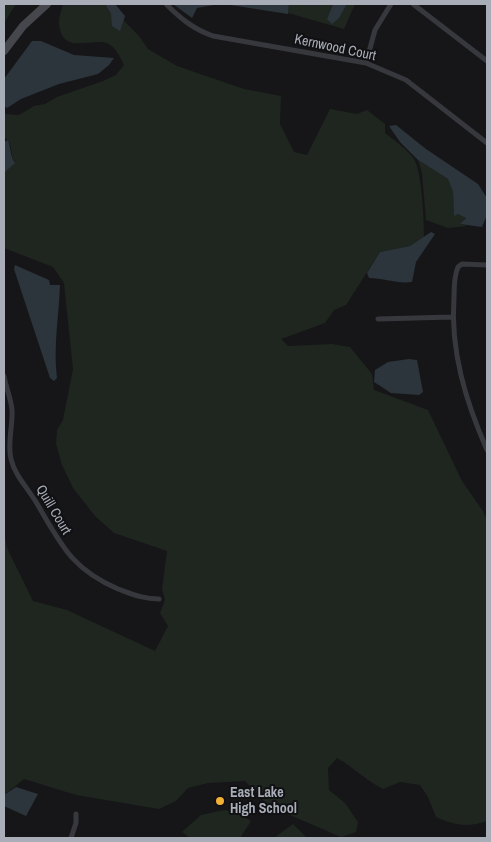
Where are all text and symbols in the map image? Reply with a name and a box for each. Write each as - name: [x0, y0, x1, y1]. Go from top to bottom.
- street label: Kernwood Court: [293, 31, 377, 65]
- street label: Quill Court: [32, 482, 74, 538]
- place label: East Lake High School: [230, 785, 297, 818]
- marker: East Lake High School: [214, 795, 226, 807]

